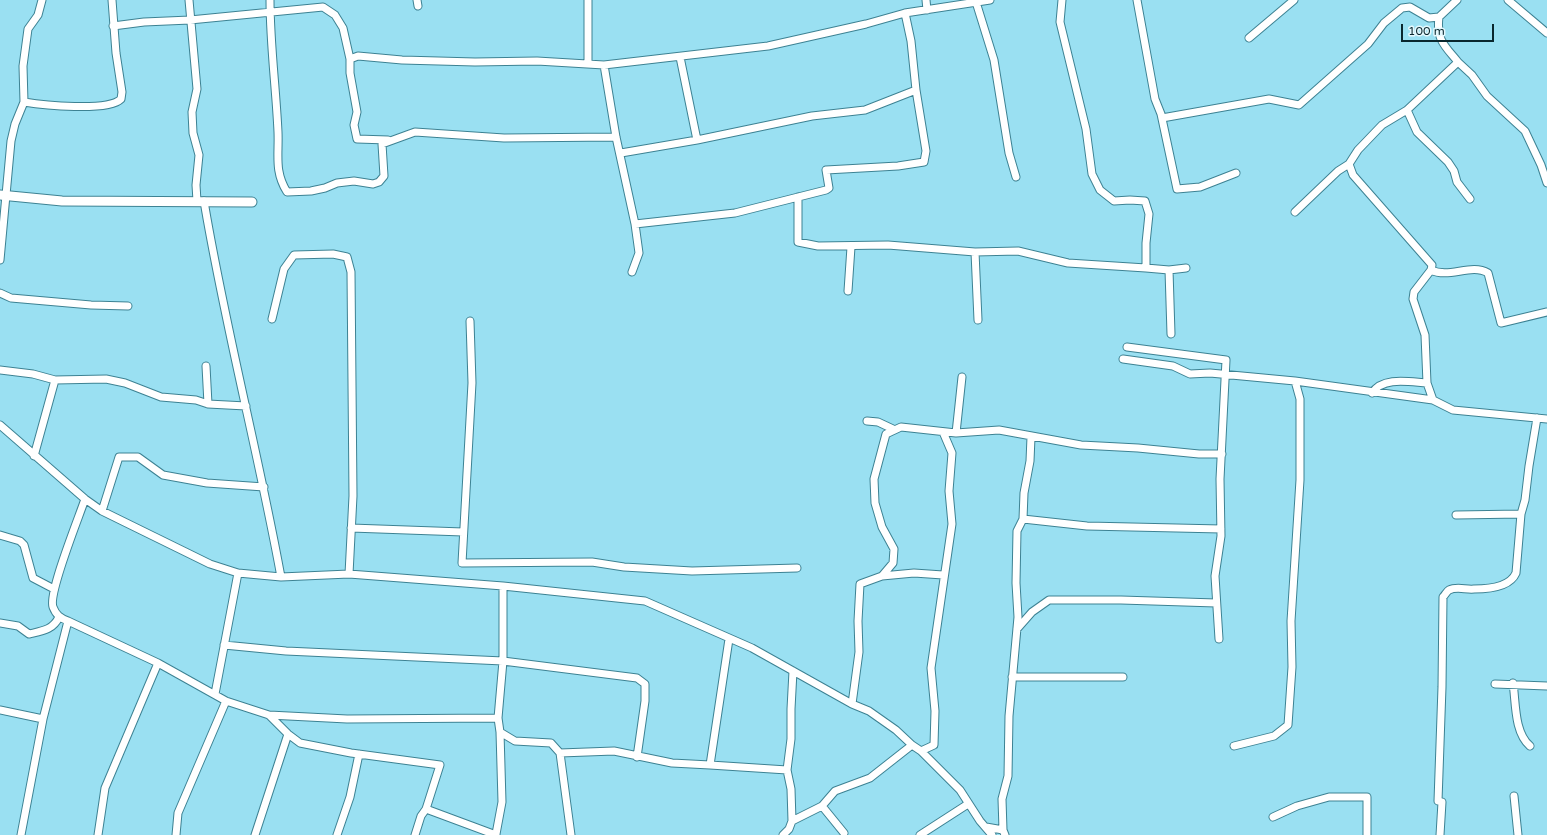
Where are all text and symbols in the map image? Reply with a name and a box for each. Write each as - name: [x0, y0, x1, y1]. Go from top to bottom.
- scale bar: [1403, 16, 1496, 42]
- text: 100 m: [1408, 24, 1445, 38]

